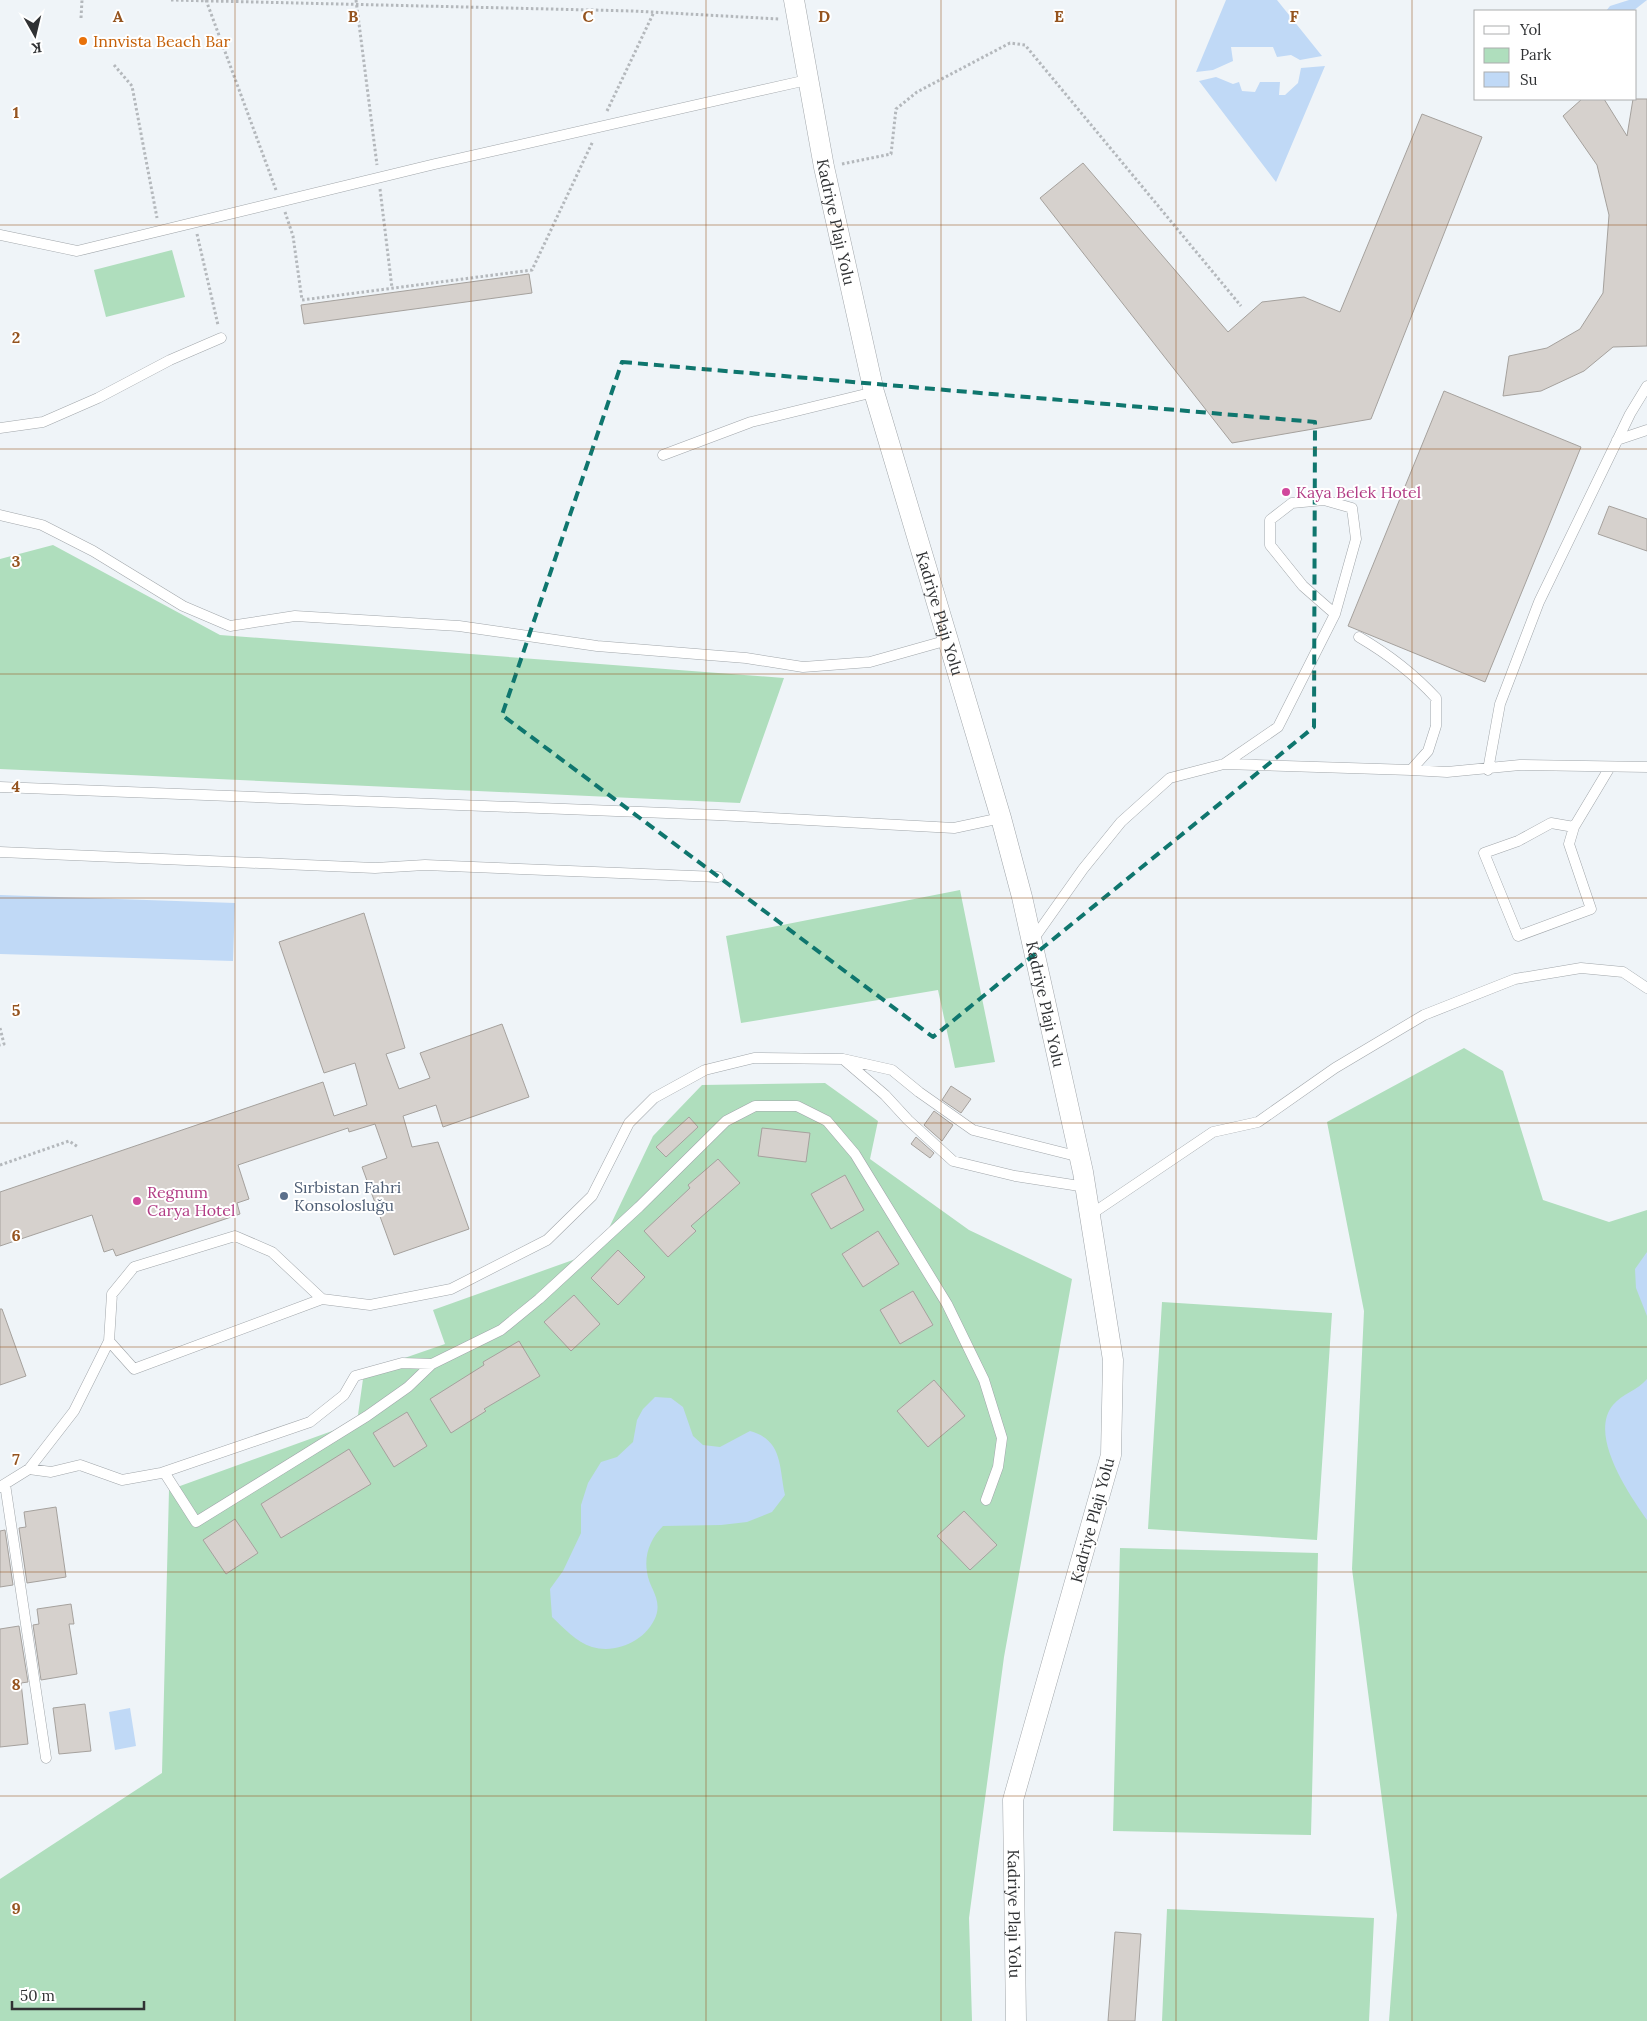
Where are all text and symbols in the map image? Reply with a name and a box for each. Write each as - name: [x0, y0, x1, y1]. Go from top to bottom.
- text: A: [113, 6, 124, 26]
- text: B: [348, 6, 359, 26]
- text: C: [582, 6, 594, 26]
- text: D: [818, 6, 830, 26]
- text: E: [1054, 6, 1064, 26]
- text: F: [1289, 6, 1299, 26]
- north arrow: [10, 10, 60, 60]
- legend: [1474, 10, 1637, 100]
- text: Yol: [1519, 20, 1541, 39]
- place label: Innvista Beach Bar: [93, 31, 230, 51]
- marker: Innvista Beach Bar: [77, 35, 89, 47]
- text: K: [31, 38, 43, 57]
- text: Park: [1520, 45, 1551, 64]
- text: Su: [1520, 70, 1537, 89]
- text: 1: [13, 102, 19, 122]
- street label: Kadriye Plajı Yolu: [813, 157, 860, 287]
- text: 2: [12, 327, 20, 347]
- place label: Kaya Belek Hotel: [1296, 482, 1421, 502]
- marker: Kaya Belek Hotel: [1280, 486, 1292, 498]
- street label: Kadriye Plajı Yolu: [912, 549, 968, 678]
- text: 3: [12, 551, 21, 571]
- text: 4: [12, 776, 21, 796]
- street label: Kadriye Plajı Yolu: [1022, 939, 1070, 1069]
- text: 5: [12, 1000, 21, 1020]
- place label: Sırbistan Fahri Konsolosluğu: [294, 1177, 401, 1215]
- place label: Regnum Carya Hotel: [147, 1182, 235, 1220]
- marker: Sırbistan Fahri Konsolosluğu: [278, 1190, 290, 1202]
- marker: Regnum Carya Hotel: [131, 1195, 143, 1207]
- text: 6: [11, 1225, 21, 1245]
- text: 7: [12, 1449, 20, 1469]
- street label: Kadriye Plajı Yolu: [1066, 1455, 1118, 1585]
- text: 8: [11, 1674, 21, 1694]
- street label: Kadriye Plajı Yolu: [1004, 1849, 1025, 1979]
- text: 9: [11, 1898, 21, 1918]
- scale bar: [12, 1978, 145, 2010]
- text: 50 m: [20, 1986, 55, 2005]

